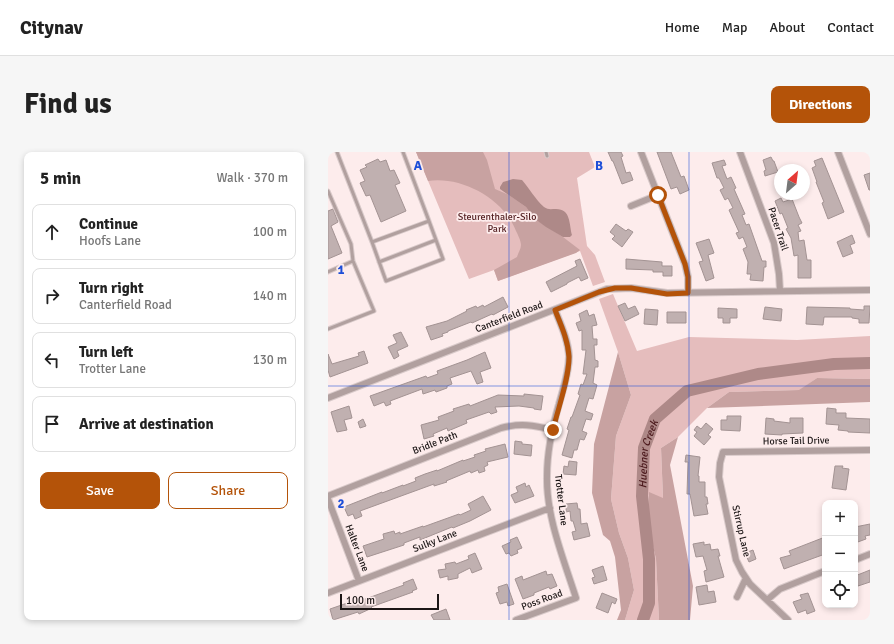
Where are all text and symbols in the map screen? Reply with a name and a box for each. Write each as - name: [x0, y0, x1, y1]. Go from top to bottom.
- text: Citynav: [20, 16, 83, 40]
- text: Home: [665, 19, 700, 36]
- text: Map: [722, 19, 747, 36]
- text: About: [769, 19, 805, 36]
- text: Contact: [827, 19, 874, 36]
- button: Directions: [771, 86, 870, 123]
- text: Find us: [24, 87, 112, 121]
- text: A: [414, 158, 423, 174]
- text: B: [595, 158, 603, 174]
- north arrow: [774, 164, 810, 200]
- text: 5 min: [40, 168, 81, 189]
- text: Walk · 370 m: [217, 170, 288, 186]
- route start: [649, 186, 667, 204]
- street label: Pacer Trail: [765, 206, 791, 252]
- park label: Steurenthaler-Silo Park: [458, 211, 536, 235]
- text: Continue: [79, 215, 138, 233]
- icon: ahead: [41, 221, 63, 243]
- text: 100 m: [253, 224, 287, 240]
- text: Hoofs Lane: [79, 233, 141, 249]
- text: 1: [337, 262, 345, 278]
- text: Turn right: [79, 279, 144, 297]
- icon: right: [41, 285, 63, 307]
- text: 140 m: [253, 288, 287, 304]
- text: Canterfield Road: [79, 297, 172, 313]
- street label: Canterfield Road: [473, 299, 545, 335]
- text: Turn left: [79, 343, 133, 361]
- icon: left: [41, 349, 63, 371]
- text: 130 m: [253, 352, 287, 368]
- text: Trotter Lane: [79, 361, 146, 377]
- icon: arrive: [41, 413, 63, 435]
- text: Arrive at destination: [79, 415, 214, 433]
- water label: Huebner Creek: [636, 417, 661, 489]
- route end: [544, 421, 562, 439]
- street label: Bridle Path: [411, 429, 459, 457]
- street label: Horse Tail Drive: [763, 434, 829, 448]
- button: Save: [40, 472, 160, 509]
- button: Share: [168, 472, 288, 509]
- street label: Trotter Lane: [552, 474, 570, 526]
- text: 2: [337, 496, 345, 512]
- map controls: [822, 500, 858, 608]
- button: +: [822, 500, 858, 536]
- street label: Stirrup Lane: [729, 504, 753, 558]
- street label: Halter Lane: [343, 523, 371, 573]
- street label: Sulky Lane: [411, 527, 459, 555]
- button: −: [822, 536, 858, 572]
- button: locate: [822, 572, 858, 608]
- street label: Poss Road: [520, 587, 564, 613]
- scale bar: [340, 592, 439, 611]
- text: 100 m: [346, 594, 375, 607]

